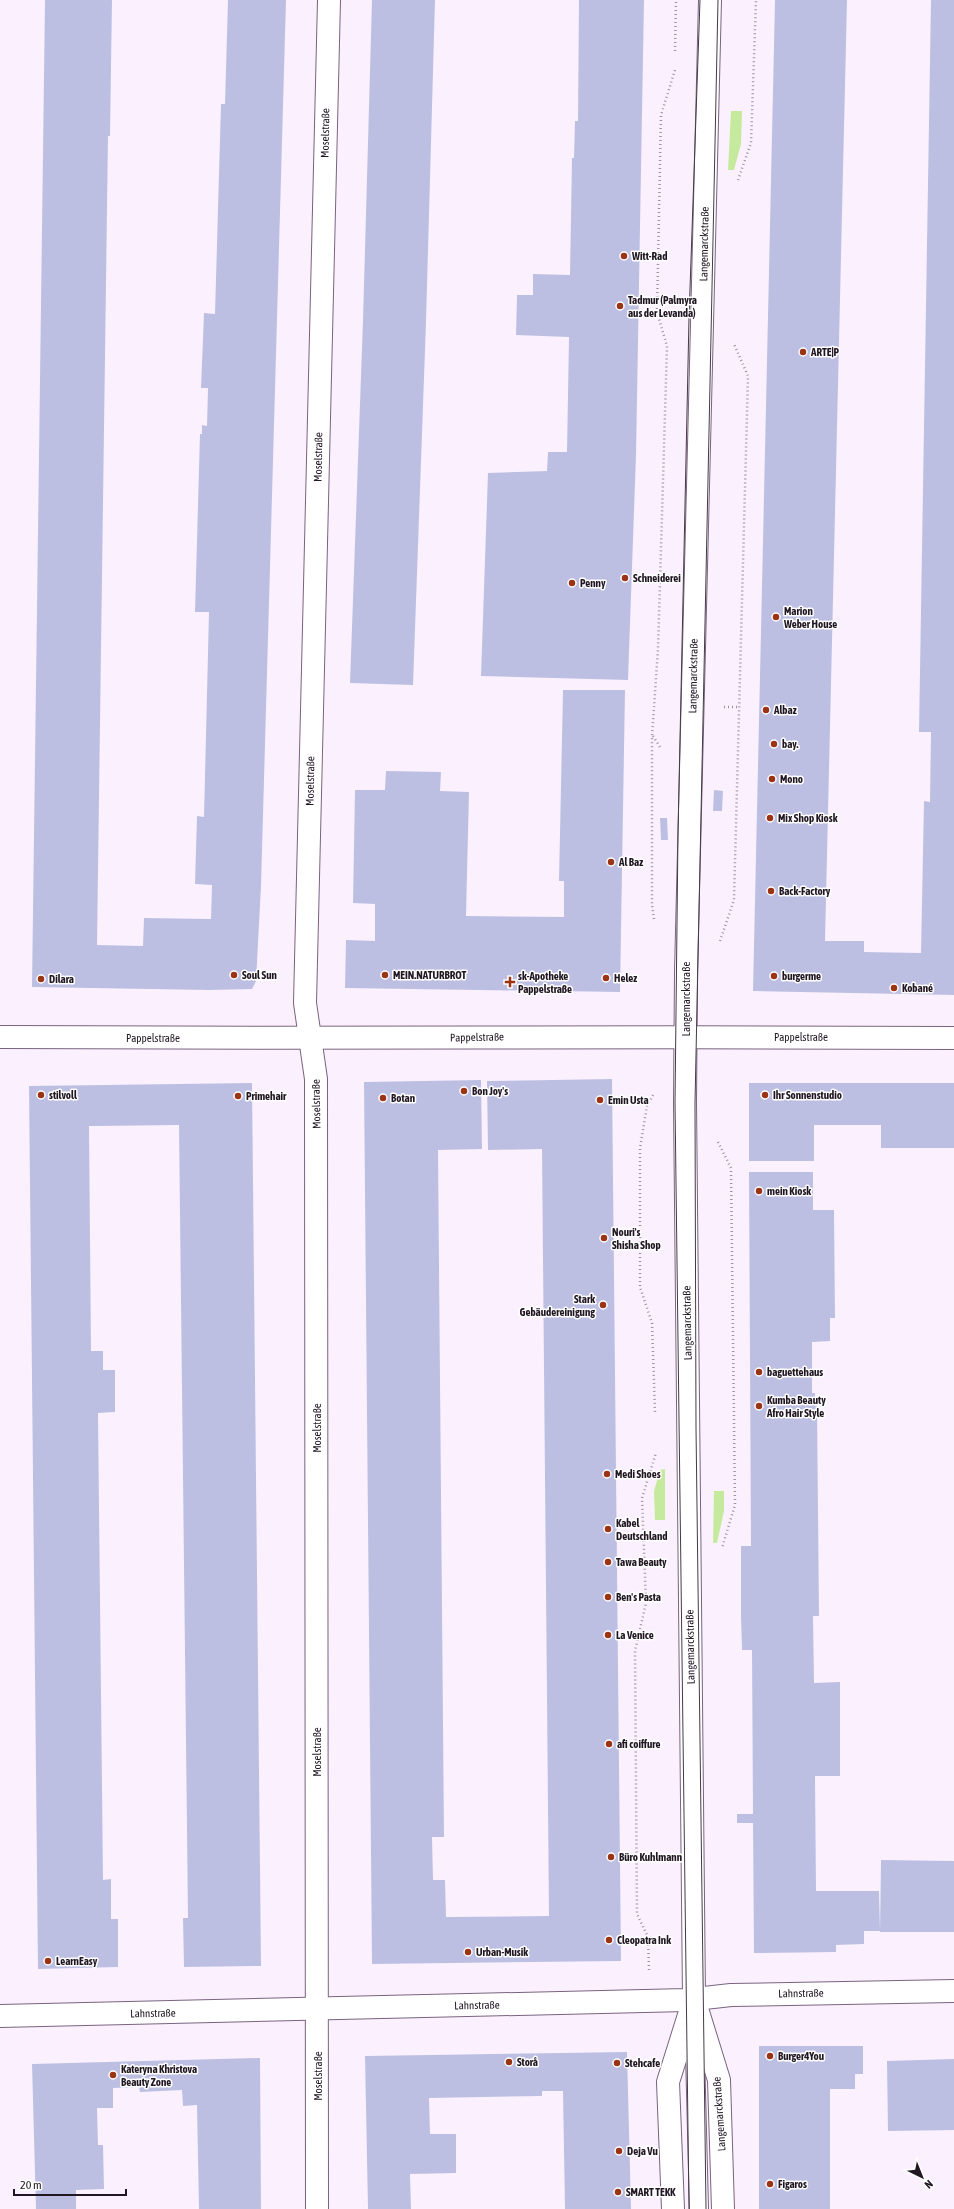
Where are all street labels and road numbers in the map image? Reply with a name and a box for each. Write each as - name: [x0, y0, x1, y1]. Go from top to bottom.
- street label: Moselstraße: [319, 108, 331, 158]
- street label: Langemarckstraße: [697, 207, 711, 281]
- street label: Moselstraße: [312, 432, 324, 482]
- street label: Langemarckstraße: [686, 639, 700, 713]
- street label: Moselstraße: [304, 756, 316, 806]
- street label: Langemarckstraße: [680, 962, 692, 1036]
- street label: Pappelstraße: [450, 1031, 504, 1043]
- street label: Pappelstraße: [774, 1031, 828, 1043]
- street label: Pappelstraße: [126, 1032, 180, 1044]
- street label: Moselstraße: [310, 1079, 322, 1129]
- street label: Langemarckstraße: [680, 1286, 694, 1360]
- street label: Moselstraße: [311, 1403, 323, 1453]
- street label: Langemarckstraße: [683, 1610, 697, 1684]
- street label: Moselstraße: [311, 1727, 323, 1777]
- street label: Lahnstraße: [778, 1987, 824, 1999]
- street label: Lahnstraße: [454, 1999, 500, 2011]
- street label: Lahnstraße: [130, 2007, 176, 2019]
- street label: Moselstraße: [312, 2051, 324, 2101]
- street label: Langemarckstraße: [710, 2076, 728, 2152]

